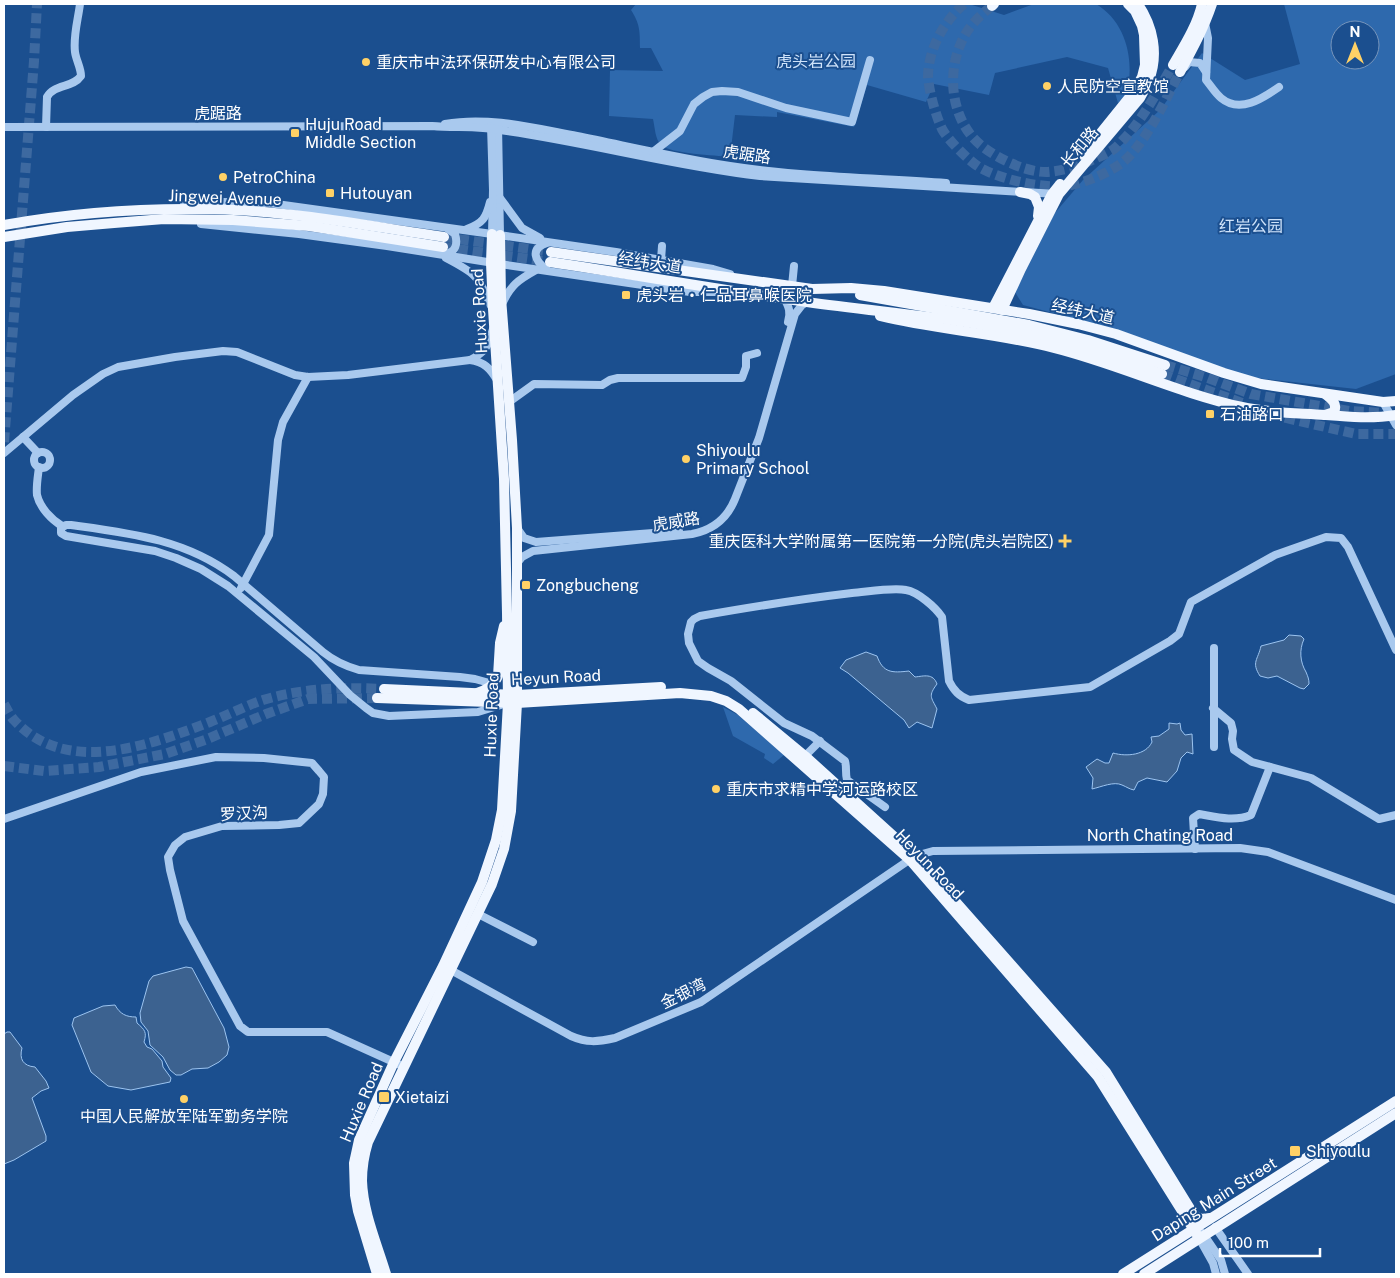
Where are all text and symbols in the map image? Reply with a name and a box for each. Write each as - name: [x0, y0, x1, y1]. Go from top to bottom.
- north arrow: [1330, 20, 1380, 70]
- text: N: [1350, 24, 1360, 40]
- park label: 虎头岩公园: [776, 52, 856, 71]
- place label: 重庆市中法环保研发中心有限公司: [376, 53, 616, 72]
- marker: 重庆市中法环保研发中心有限公司: [360, 56, 372, 68]
- place label: 人民防空宣教馆: [1057, 77, 1169, 96]
- marker: 人民防空宣教馆: [1041, 80, 1053, 92]
- street label: 虎踞路: [194, 104, 242, 123]
- place label: Huju Road Middle Section: [305, 115, 416, 152]
- street label: 长和路: [1057, 123, 1102, 172]
- marker: Huju Road Middle Section: [289, 127, 301, 139]
- street label: 虎踞路: [722, 142, 772, 167]
- place label: PetroChina: [233, 168, 316, 187]
- marker: PetroChina: [217, 171, 229, 183]
- place label: Hutouyan: [340, 184, 412, 203]
- street label: Jingwei Avenue: [168, 186, 282, 209]
- marker: Hutouyan: [324, 187, 336, 199]
- park label: 红岩公园: [1219, 217, 1283, 236]
- street label: 经纬大道: [617, 248, 683, 277]
- street label: Huxie Road: [468, 268, 491, 354]
- place label: 虎头岩‧仁品耳鼻喉医院: [636, 286, 812, 305]
- marker: 虎头岩‧仁品耳鼻喉医院: [620, 289, 632, 301]
- street label: 经纬大道: [1050, 295, 1116, 328]
- place label: 石油路口: [1220, 405, 1284, 424]
- marker: 石油路口: [1204, 408, 1216, 420]
- place label: Shiyoulu Primary School: [696, 441, 810, 478]
- marker: Shiyoulu Primary School: [680, 453, 692, 465]
- street label: 虎威路: [651, 508, 701, 535]
- place label: 重庆医科大学附属第一医院第一分院(虎头岩院区): [708, 532, 1054, 551]
- marker: 重庆医科大学附属第一医院第一分院(虎头岩院区): [1058, 534, 1072, 548]
- place label: Zongbucheng: [536, 576, 639, 595]
- marker: Zongbucheng: [520, 579, 532, 591]
- street label: Heyun Road: [511, 666, 602, 689]
- street label: Huxie Road: [481, 672, 502, 758]
- place label: 重庆市求精中学河运路校区: [726, 780, 918, 799]
- marker: 重庆市求精中学河运路校区: [710, 783, 722, 795]
- street label: 罗汉沟: [220, 803, 268, 824]
- street label: Heyun Road: [892, 825, 968, 903]
- street label: North Chating Road: [1087, 826, 1233, 845]
- street label: 金银湾: [657, 974, 709, 1013]
- street label: Huxie Road: [336, 1059, 387, 1145]
- place label: Xietaizi: [395, 1088, 449, 1107]
- marker: Xietaizi: [377, 1090, 391, 1104]
- marker: 中国人民解放军陆军勤务学院: [178, 1093, 190, 1105]
- place label: 中国人民解放军陆军勤务学院: [80, 1107, 288, 1126]
- place label: Shiyoulu: [1306, 1142, 1371, 1161]
- marker: Shiyoulu: [1288, 1144, 1302, 1158]
- street label: Daping Main Street: [1148, 1153, 1280, 1246]
- scale bar: [1220, 1226, 1320, 1258]
- text: 100 m: [1228, 1234, 1269, 1251]

